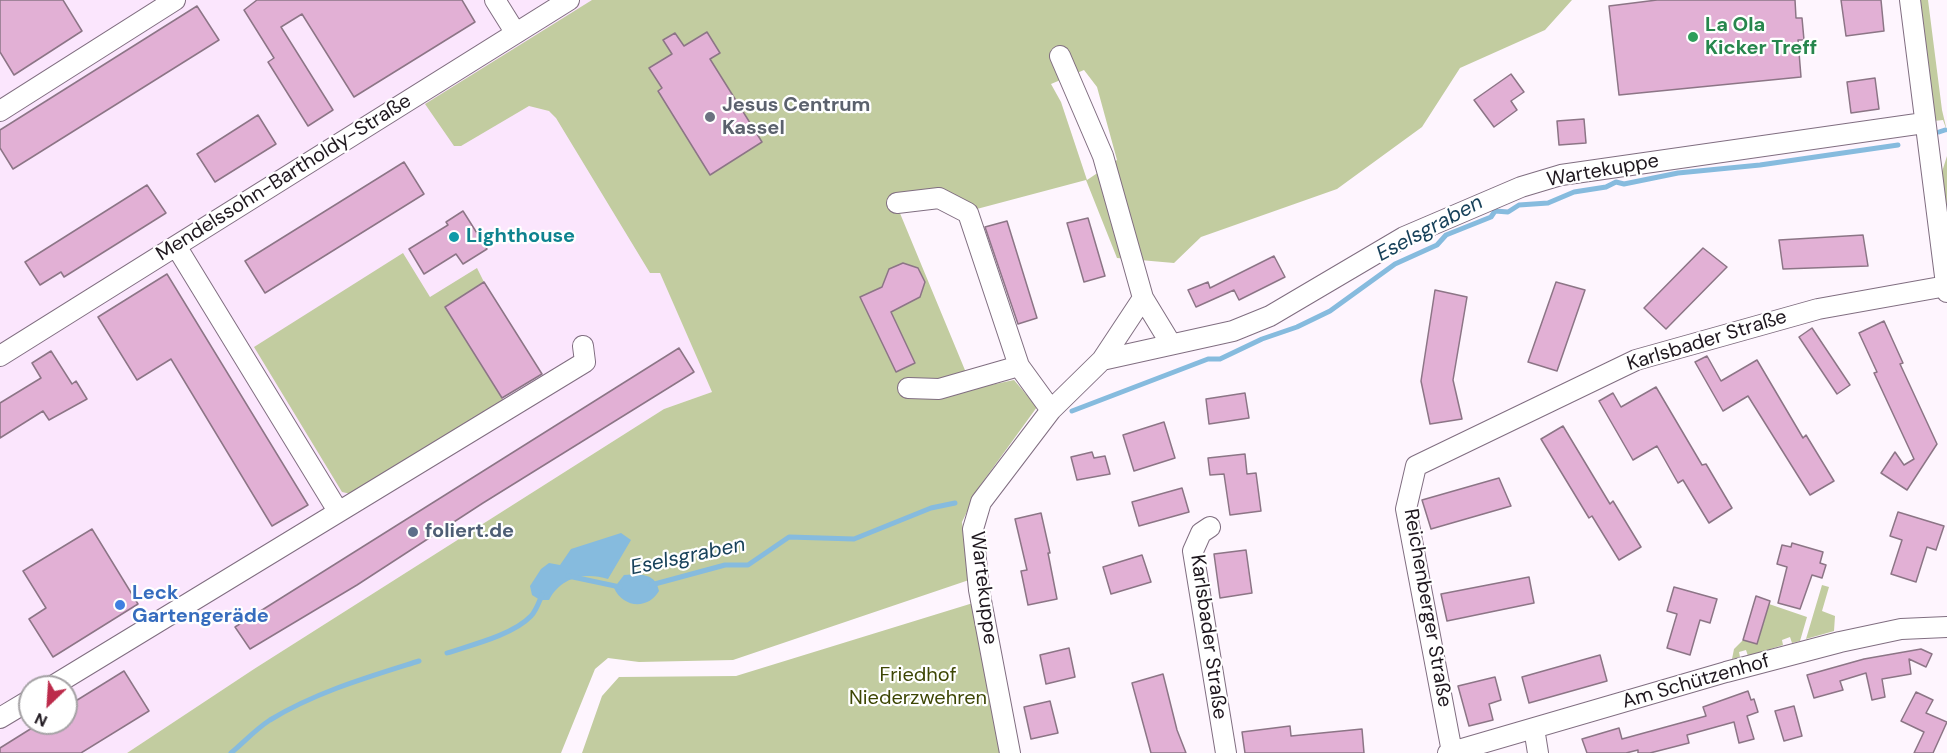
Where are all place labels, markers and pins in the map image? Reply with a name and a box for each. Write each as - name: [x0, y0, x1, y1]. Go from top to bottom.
- place label: La Ola Kicker Treff: [1705, 14, 1817, 61]
- marker: La Ola Kicker Treff: [1686, 30, 1700, 44]
- place label: Jesus Centrum Kassel: [722, 94, 870, 141]
- marker: Jesus Centrum Kassel: [703, 110, 717, 124]
- place label: Lighthouse: [466, 225, 575, 249]
- marker: Lighthouse: [447, 230, 461, 244]
- place label: foliert.de: [425, 520, 514, 544]
- marker: foliert.de: [406, 525, 420, 539]
- place label: Leck Gartengeräde: [132, 582, 269, 629]
- marker: Leck Gartengeräde: [113, 598, 127, 612]

